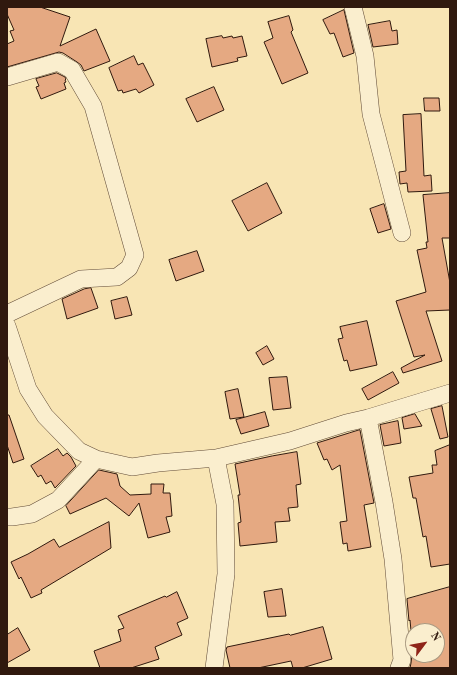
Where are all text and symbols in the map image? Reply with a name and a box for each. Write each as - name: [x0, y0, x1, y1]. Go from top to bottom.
- north arrow: [405, 623, 445, 663]
- text: N: [428, 630, 442, 643]

